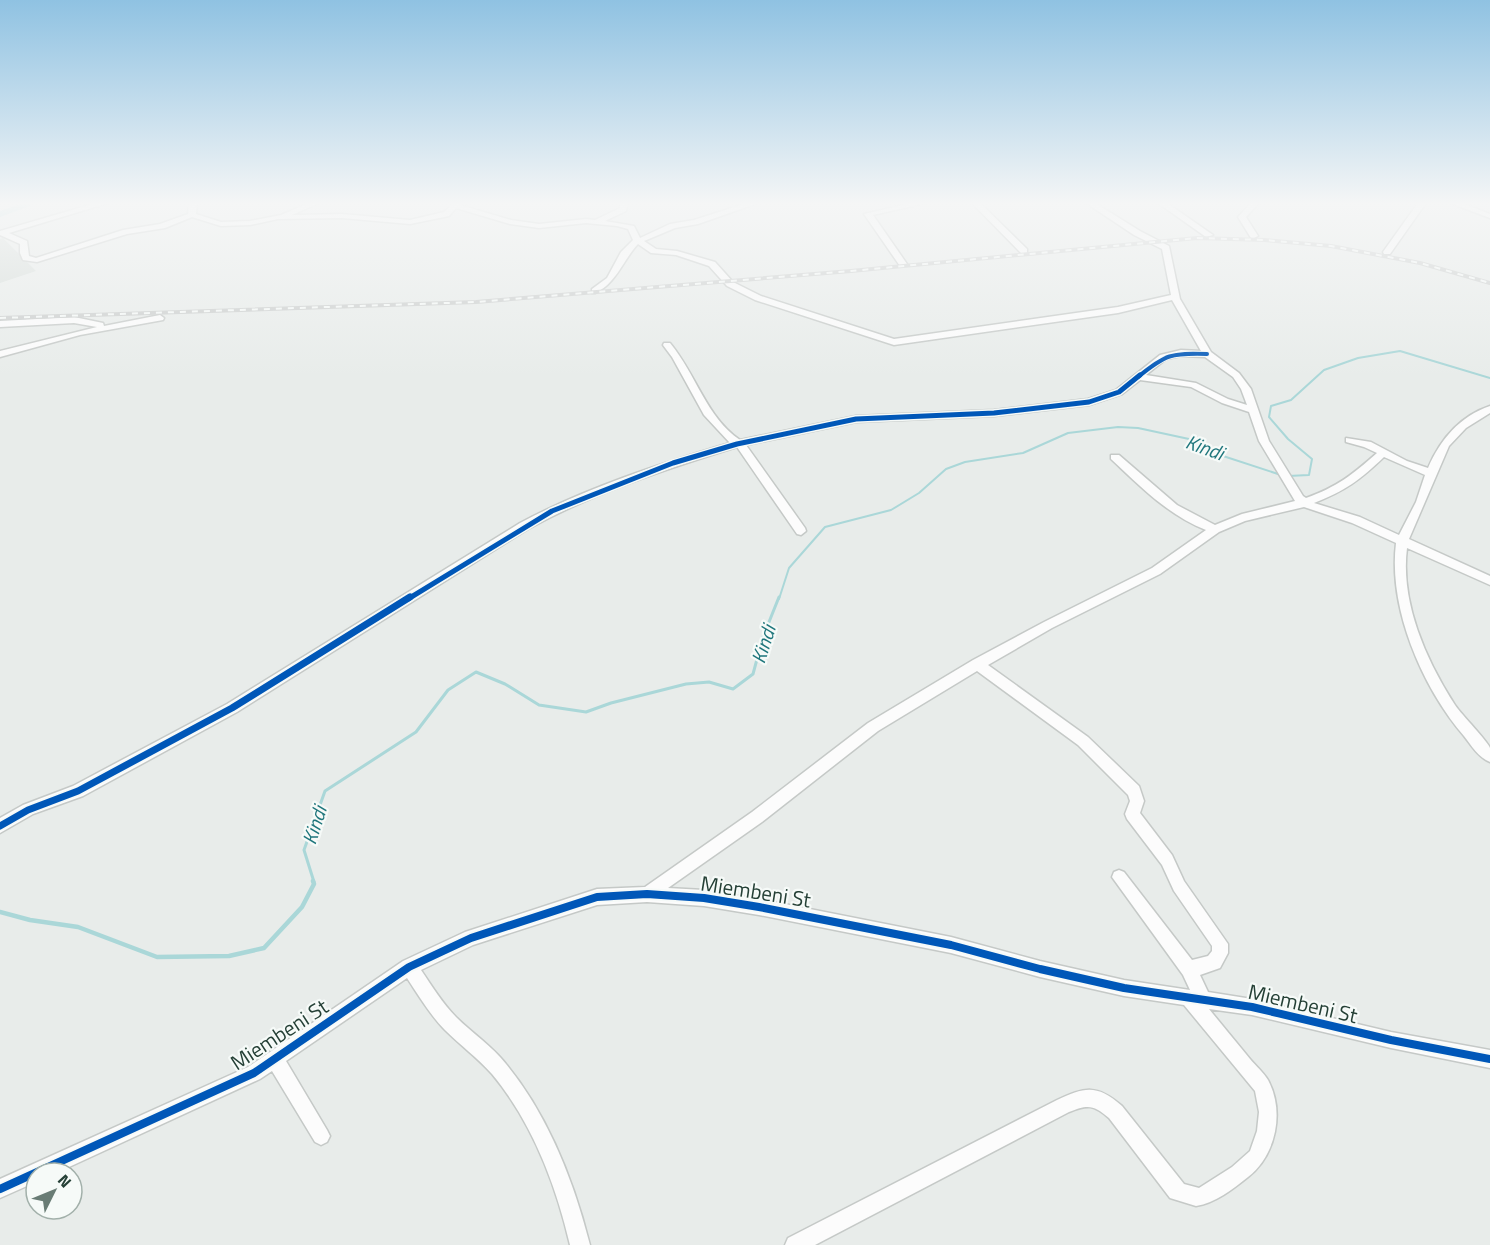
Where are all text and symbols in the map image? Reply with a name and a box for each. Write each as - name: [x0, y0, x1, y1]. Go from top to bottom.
- water label: Kindi: [1182, 426, 1231, 469]
- water label: Kindi: [742, 618, 785, 667]
- water label: Kindi: [293, 799, 336, 848]
- street label: Miembeni St: [699, 867, 814, 916]
- street label: Miembeni St: [1245, 975, 1361, 1031]
- street label: Miembeni St: [224, 990, 335, 1078]
- north arrow: [24, 1161, 84, 1221]
- text: N: [52, 1169, 78, 1193]

